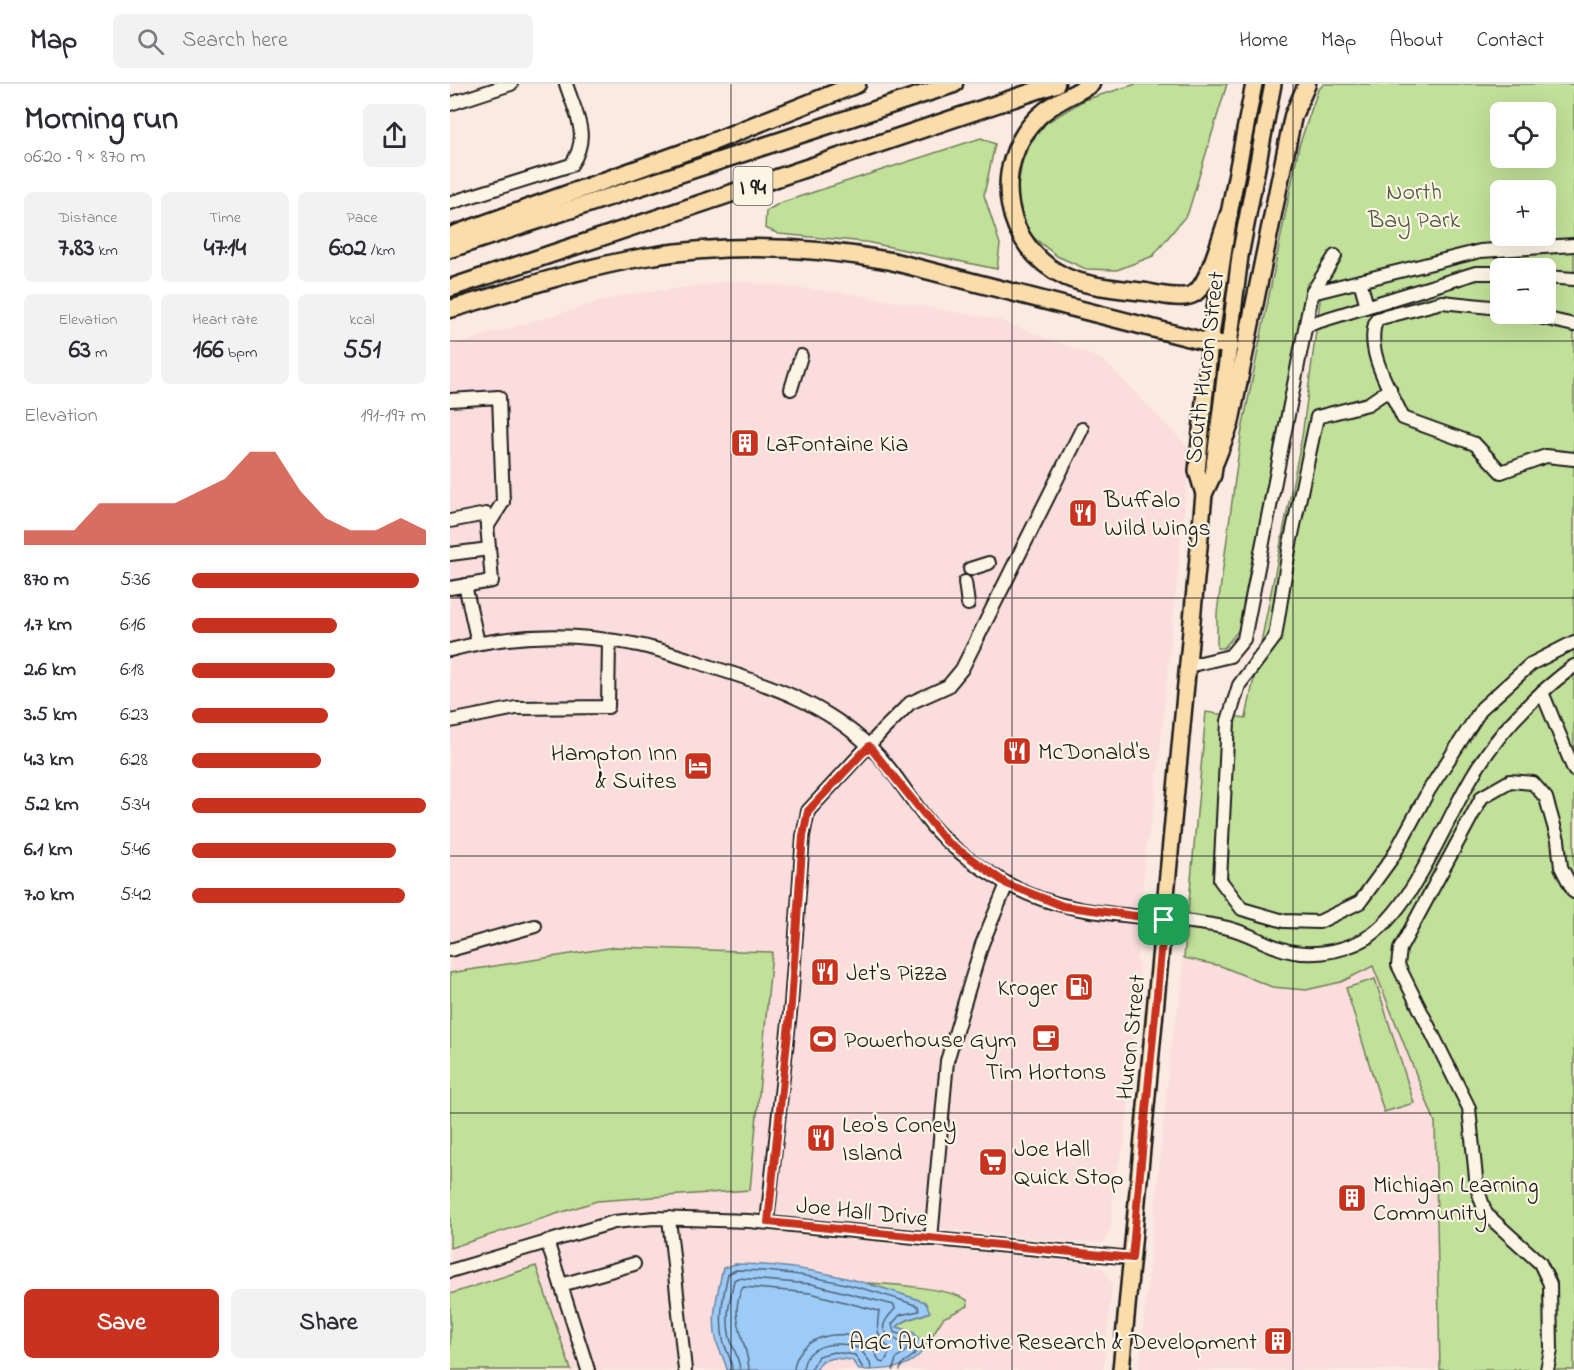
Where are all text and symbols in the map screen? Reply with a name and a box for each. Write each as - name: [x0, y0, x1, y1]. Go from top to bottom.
- search box: [113, 14, 533, 68]
- text: Map: [30, 21, 77, 62]
- icon: search: [134, 25, 167, 58]
- text: Search here: [182, 25, 288, 57]
- text: Home: [1239, 26, 1288, 56]
- text: Map: [1321, 26, 1356, 56]
- text: About: [1389, 26, 1443, 56]
- text: Contact: [1476, 26, 1544, 56]
- text: Morning run: [24, 96, 178, 144]
- map controls: [1490, 102, 1556, 324]
- button: locate: [1490, 102, 1556, 168]
- button: share: [363, 104, 426, 167]
- text: 06:20 · 9 × 870 m: [24, 143, 145, 172]
- road number: I 94: [734, 167, 772, 205]
- park label: North Bay Park: [1367, 176, 1460, 240]
- button: +: [1490, 180, 1556, 246]
- text: Distance: [59, 206, 117, 230]
- text: Time: [209, 206, 241, 230]
- text: Pace: [346, 206, 378, 230]
- text: 7.83: [58, 230, 95, 268]
- text: 47:14: [204, 230, 246, 268]
- text: 6:02: [329, 230, 367, 268]
- text: km: [95, 239, 118, 263]
- text: /km: [367, 239, 395, 263]
- button: −: [1490, 258, 1556, 324]
- street label: South Huron Street: [1177, 269, 1236, 465]
- text: Elevation: [59, 308, 117, 332]
- text: Heart rate: [192, 308, 258, 332]
- text: kcal: [349, 308, 375, 332]
- text: 63: [69, 332, 91, 370]
- text: 166: [193, 332, 224, 370]
- text: 551: [343, 332, 381, 370]
- text: m: [91, 341, 107, 365]
- text: bpm: [224, 341, 257, 365]
- text: Elevation: [24, 402, 98, 431]
- text: 191–197 m: [360, 402, 426, 431]
- building icon: LaFontaine Kia: [729, 427, 761, 459]
- place label: LaFontaine Kia: [766, 428, 908, 463]
- place label: Buffalo Wild Wings: [1103, 484, 1211, 547]
- restaurant icon: Buffalo Wild Wings: [1067, 497, 1099, 529]
- text: 870 m: [24, 566, 69, 595]
- text: 5:36: [120, 566, 150, 595]
- text: 1.7 km: [24, 611, 72, 640]
- text: 6:16: [120, 611, 146, 640]
- text: 2.6 km: [24, 656, 76, 685]
- text: 6:18: [120, 656, 144, 685]
- text: 3.5 km: [24, 701, 77, 730]
- text: 6:23: [120, 701, 149, 730]
- restaurant icon: McDonald's: [1001, 735, 1033, 767]
- place label: McDonald's: [1038, 736, 1150, 771]
- place label: Hampton Inn & Suites: [551, 737, 677, 800]
- text: 4.3 km: [24, 746, 74, 775]
- text: 6:28: [120, 746, 148, 775]
- hotel icon: Hampton Inn & Suites: [682, 750, 714, 782]
- text: 5.2 km: [24, 791, 79, 820]
- text: 5:34: [120, 791, 150, 820]
- text: 6.1 km: [24, 836, 73, 865]
- text: 5:46: [120, 836, 150, 865]
- text: 7.0 km: [24, 881, 74, 910]
- text: 5:42: [120, 881, 151, 910]
- pin: [1138, 894, 1189, 945]
- icon: arrive: [1147, 903, 1180, 936]
- restaurant icon: Jet's Pizza: [809, 956, 841, 988]
- place label: Jet's Pizza: [846, 957, 947, 992]
- fuel station icon: Kroger: [1063, 971, 1095, 1003]
- place label: Kroger: [997, 972, 1059, 1007]
- street label: Huron Street: [1109, 973, 1156, 1102]
- cafe icon: Tim Hortons: [1030, 1022, 1062, 1054]
- sports icon: Powerhouse Gym: [807, 1023, 839, 1055]
- place label: Powerhouse Gym: [844, 1024, 1016, 1060]
- place label: Tim Hortons: [985, 1056, 1107, 1091]
- place label: Leo's Coney Island: [842, 1109, 956, 1172]
- restaurant icon: Leo's Coney Island: [805, 1122, 837, 1154]
- place label: Joe Hall Quick Stop: [1014, 1133, 1124, 1196]
- supermarket icon: Joe Hall Quick Stop: [977, 1146, 1009, 1178]
- place label: Michigan Learning Community: [1373, 1169, 1539, 1233]
- building icon: Michigan Learning Community: [1336, 1182, 1368, 1214]
- street label: Joe Hall Drive: [794, 1189, 929, 1238]
- button: Save: [24, 1289, 219, 1358]
- button: Share: [231, 1289, 426, 1358]
- building icon: AGC Automotive Research & Development: [1262, 1325, 1294, 1357]
- place label: AGC Automotive Research & Development: [849, 1326, 1257, 1361]

